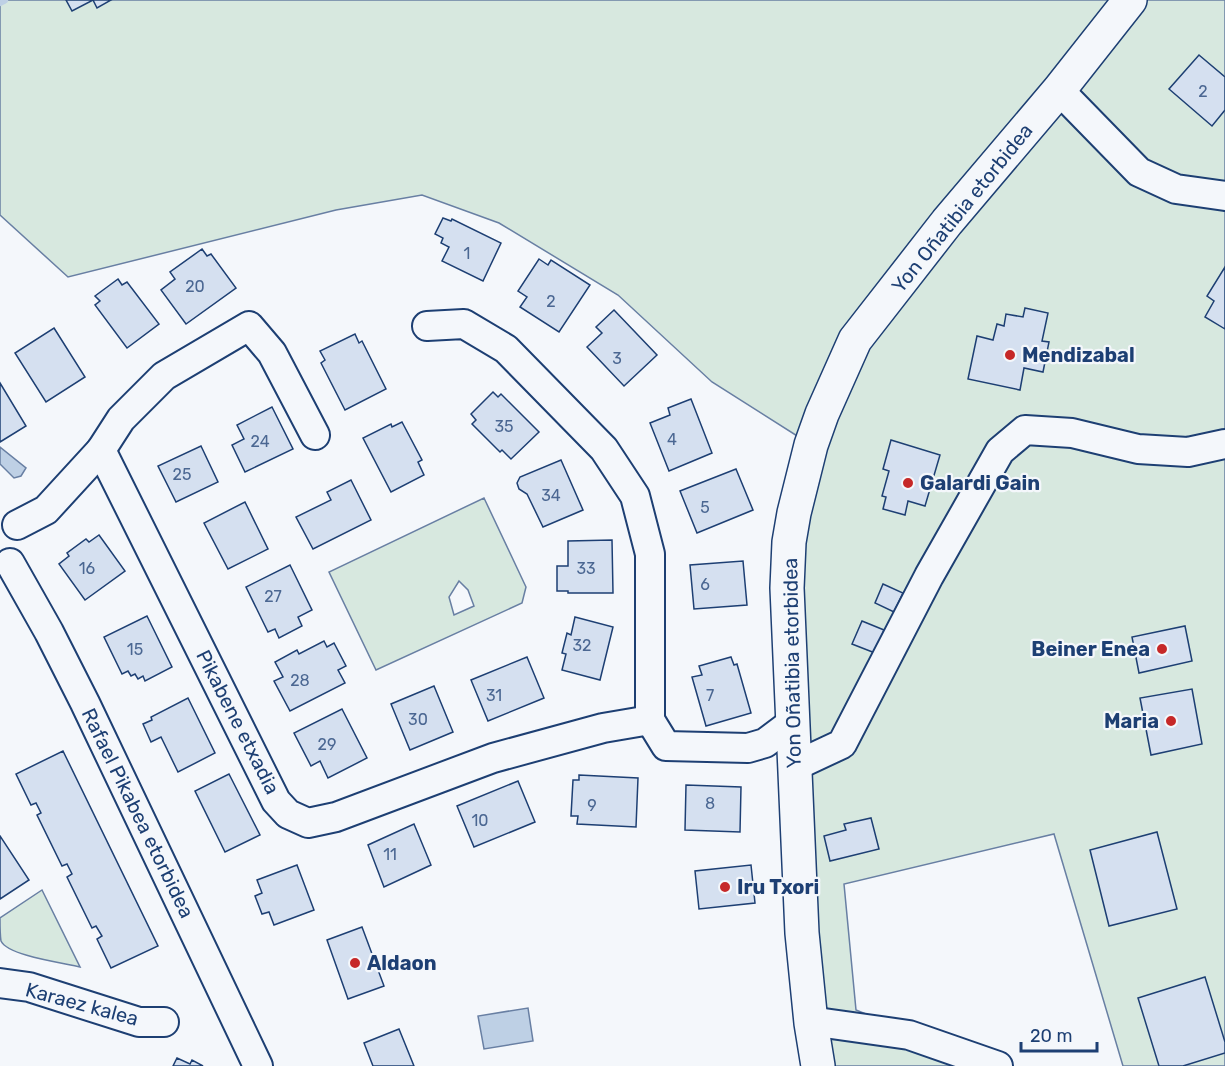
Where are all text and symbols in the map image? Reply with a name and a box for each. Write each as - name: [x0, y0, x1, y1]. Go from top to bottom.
- house number: 2: [1198, 82, 1208, 101]
- street label: Yon Oñatibia etorbidea: [886, 119, 1038, 297]
- house number: 1: [464, 244, 470, 263]
- house number: 20: [185, 277, 205, 296]
- house number: 2: [546, 292, 556, 311]
- place label: Mendizabal: [1022, 343, 1135, 367]
- marker: Mendizabal: [1003, 348, 1017, 362]
- house number: 3: [612, 349, 622, 368]
- house number: 35: [494, 417, 514, 436]
- house number: 4: [667, 430, 677, 449]
- house number: 24: [250, 432, 270, 451]
- house number: 25: [173, 465, 191, 484]
- place label: Galardi Gain: [920, 471, 1040, 495]
- marker: Galardi Gain: [901, 476, 915, 490]
- house number: 34: [541, 486, 561, 505]
- house number: 5: [700, 498, 710, 517]
- street label: Yon Oñatibia etorbidea: [778, 557, 806, 769]
- house number: 16: [79, 559, 96, 578]
- house number: 33: [576, 559, 596, 578]
- house number: 6: [700, 575, 710, 594]
- house number: 27: [264, 587, 282, 606]
- house number: 32: [572, 636, 592, 655]
- place label: Beiner Enea: [1031, 637, 1150, 661]
- house number: 15: [127, 640, 143, 659]
- marker: Beiner Enea: [1155, 642, 1169, 656]
- street label: Pikabene etxadia: [191, 646, 285, 798]
- house number: 28: [290, 671, 310, 690]
- house number: 31: [486, 686, 502, 705]
- house number: 7: [706, 686, 714, 705]
- street label: Rafael Pikabea etorbidea: [77, 704, 199, 922]
- place label: Maria: [1104, 709, 1159, 733]
- house number: 30: [408, 710, 428, 729]
- marker: Maria: [1164, 714, 1178, 728]
- house number: 29: [318, 735, 336, 754]
- house number: 8: [705, 794, 715, 813]
- house number: 9: [587, 796, 597, 815]
- house number: 10: [471, 811, 489, 830]
- house number: 11: [383, 845, 397, 864]
- place label: Iru Txori: [737, 875, 819, 899]
- marker: Iru Txori: [718, 880, 732, 894]
- place label: Aldaon: [367, 951, 437, 975]
- marker: Aldaon: [348, 956, 362, 970]
- street label: Karaez kalea: [23, 977, 141, 1031]
- scale bar: [1021, 1015, 1098, 1053]
- text: 20 m: [1030, 1025, 1072, 1047]

